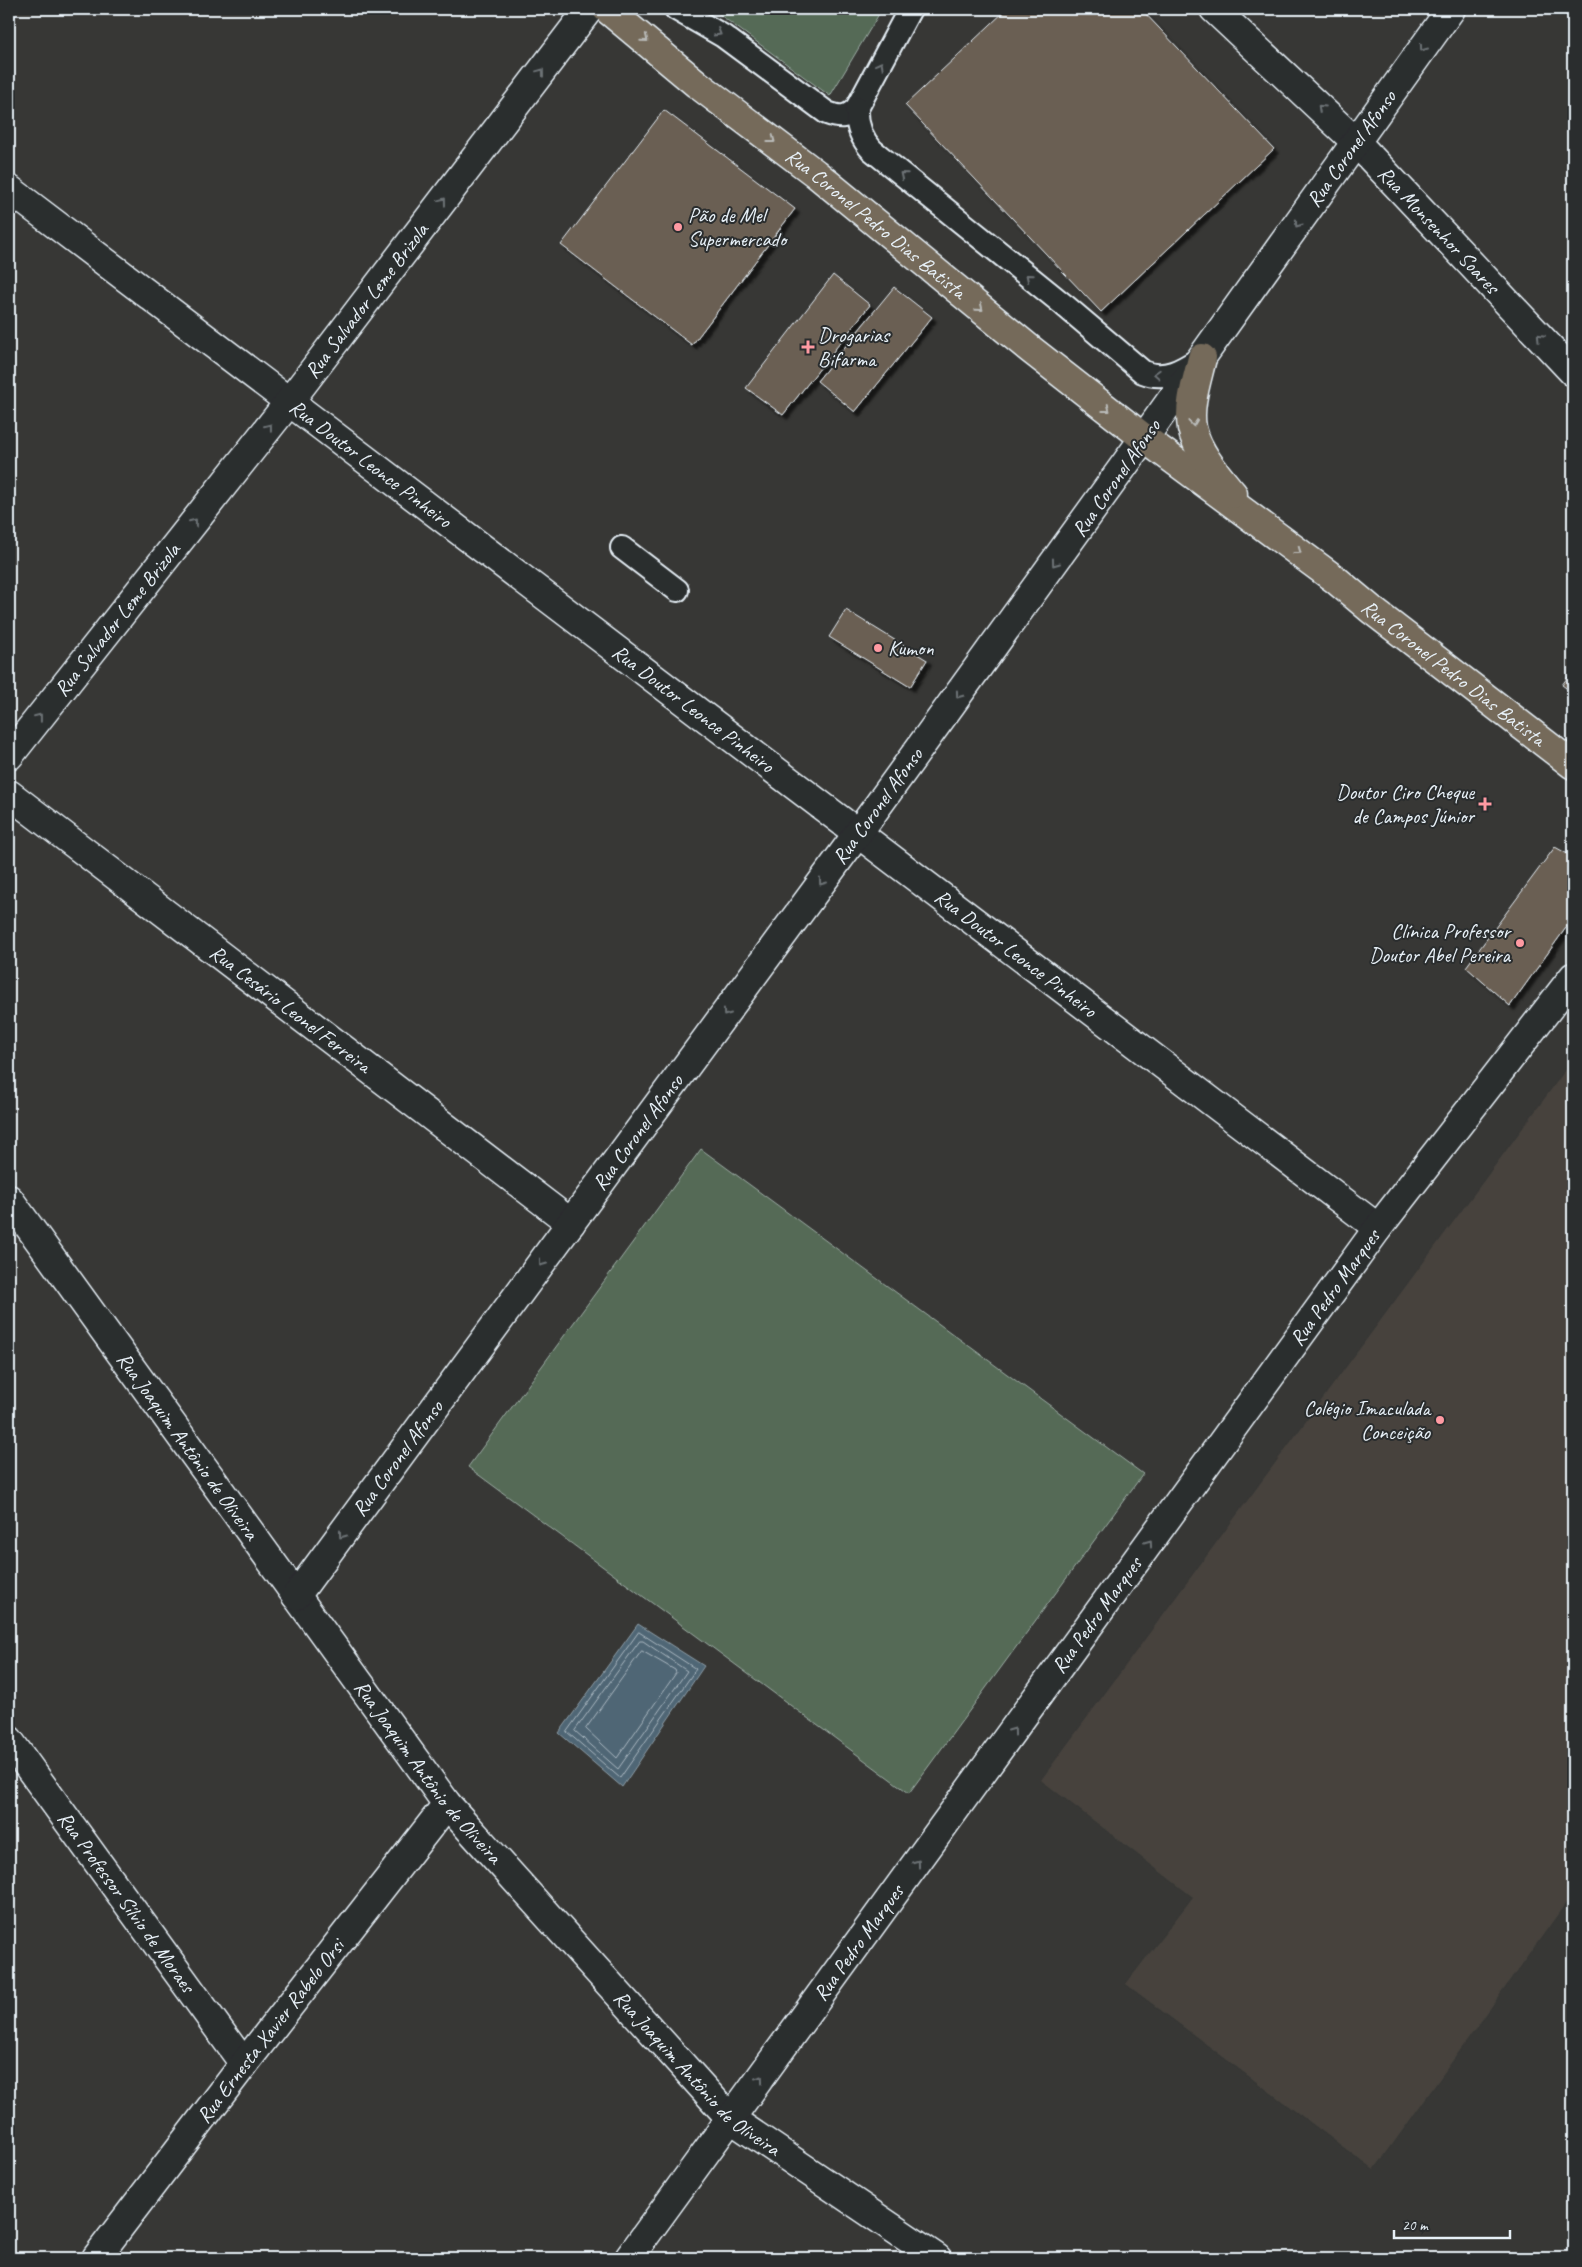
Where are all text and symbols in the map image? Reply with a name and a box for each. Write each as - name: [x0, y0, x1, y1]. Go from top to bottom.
- one-way arrow: [712, 27, 721, 37]
- one-way arrow: [639, 34, 648, 42]
- one-way arrow: [1420, 43, 1429, 52]
- one-way arrow: [874, 61, 884, 70]
- one-way arrow: [536, 69, 544, 78]
- street label: Rua Coronel Afonso: [1301, 84, 1403, 212]
- one-way arrow: [1317, 105, 1326, 114]
- one-way arrow: [766, 134, 776, 143]
- street label: Rua Coronel Pedro Dias Batista: [781, 143, 973, 306]
- street label: Rua Monsenhor Soares: [1372, 160, 1506, 300]
- one-way arrow: [900, 172, 909, 180]
- one-way arrow: [437, 198, 445, 207]
- place label: Pão de Mel Supermercado: [688, 202, 789, 252]
- street label: Rua Salvador Leme Brizola: [299, 216, 435, 383]
- one-way arrow: [1295, 218, 1304, 228]
- marker: Pão de Mel Supermercado: [672, 221, 684, 233]
- one-way arrow: [1026, 274, 1035, 283]
- one-way arrow: [974, 303, 983, 311]
- place label: Drogarias Bifarma: [818, 322, 891, 372]
- one-way arrow: [1537, 333, 1546, 342]
- marker: Drogarias Bifarma: [802, 341, 814, 353]
- one-way arrow: [1153, 369, 1161, 380]
- street label: Rua Doutor Leonce Pinheiro: [284, 394, 458, 534]
- one-way arrow: [1101, 404, 1110, 412]
- street label: Rua Coronel Afonso: [1066, 413, 1167, 542]
- one-way arrow: [1187, 419, 1198, 427]
- one-way arrow: [264, 424, 272, 433]
- one-way arrow: [189, 518, 198, 527]
- street label: Rua Salvador Leme Brizola: [48, 536, 187, 702]
- one-way arrow: [1292, 546, 1301, 554]
- one-way arrow: [1052, 557, 1060, 566]
- street label: Rua Coronel Pedro Dias Batista: [1356, 594, 1552, 753]
- place label: Kumon: [888, 635, 934, 661]
- street label: Rua Doutor Leonce Pinheiro: [607, 638, 781, 779]
- marker: Kumon: [872, 642, 884, 654]
- one-way arrow: [956, 689, 965, 699]
- one-way arrow: [34, 714, 43, 723]
- street label: Rua Coronel Afonso: [827, 741, 929, 869]
- place label: Doutor Ciro Cheque de Campos Júnior: [1336, 779, 1475, 829]
- marker: Doutor Ciro Cheque de Campos Júnior: [1478, 797, 1492, 811]
- one-way arrow: [819, 876, 828, 886]
- street label: Rua Doutor Leonce Pinheiro: [930, 883, 1103, 1024]
- place label: Clínica Professor Doutor Abel Pereira: [1369, 918, 1512, 968]
- marker: Clínica Professor Doutor Abel Pereira: [1514, 937, 1526, 949]
- street label: Rua Cesário Leonel Ferreira: [205, 939, 378, 1080]
- one-way arrow: [723, 1007, 731, 1016]
- street label: Rua Coronel Afonso: [586, 1068, 690, 1195]
- street label: Rua Pedro Marques: [1284, 1223, 1387, 1351]
- one-way arrow: [539, 1257, 548, 1267]
- street label: Rua Joaquim Antônio de Oliveira: [111, 1347, 266, 1547]
- street label: Rua Coronel Afonso: [346, 1394, 450, 1521]
- place label: Colégio Imaculada Conceição: [1304, 1395, 1432, 1445]
- marker: Colégio Imaculada Conceição: [1434, 1414, 1446, 1426]
- one-way arrow: [339, 1529, 348, 1539]
- one-way arrow: [1143, 1539, 1152, 1549]
- street label: Rua Pedro Marques: [1046, 1550, 1149, 1678]
- street label: Rua Joaquim Antônio de Oliveira: [349, 1675, 509, 1870]
- one-way arrow: [1007, 1728, 1015, 1737]
- street label: Rua Professor Sílvio de Moraes: [52, 1806, 202, 1999]
- one-way arrow: [911, 1859, 920, 1869]
- street label: Rua Pedro Marques: [807, 1878, 910, 2006]
- street label: Rua Ernesta Xavier Rabelo Orsi: [191, 1932, 351, 2128]
- street label: Rua Joaquim Antônio de Oliveira: [608, 1985, 787, 2163]
- one-way arrow: [754, 2075, 763, 2085]
- scale bar: [1394, 2207, 1511, 2239]
- text: 20 m: [1402, 2216, 1429, 2235]

